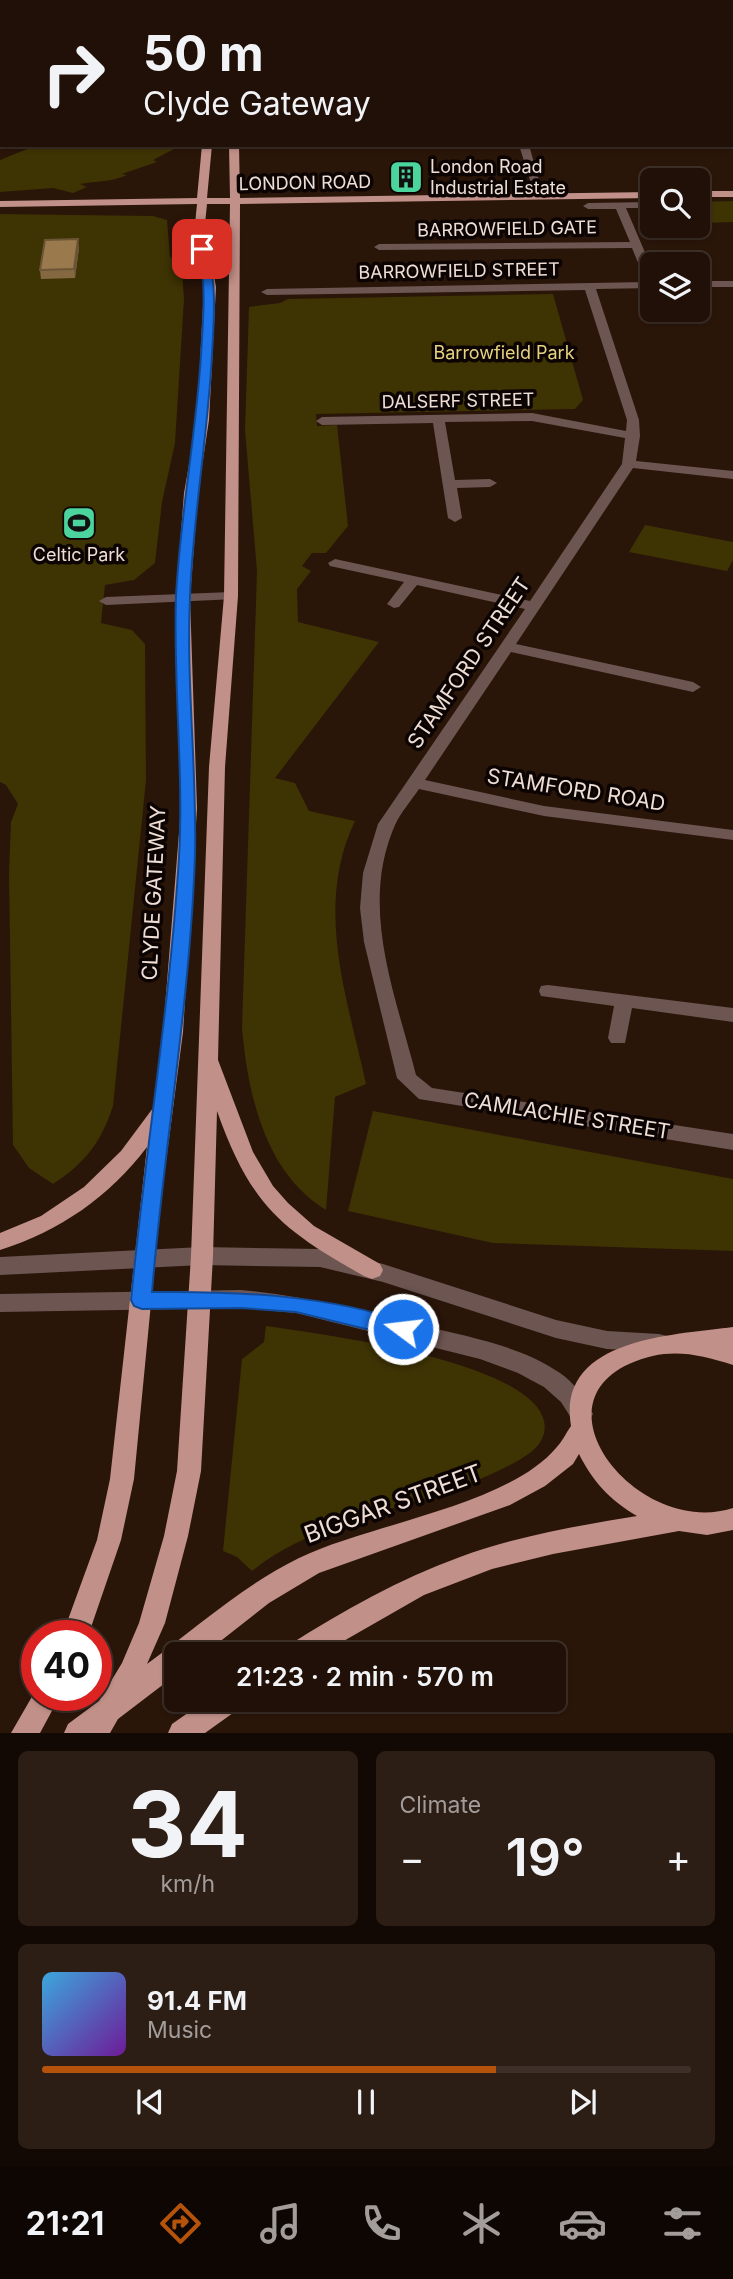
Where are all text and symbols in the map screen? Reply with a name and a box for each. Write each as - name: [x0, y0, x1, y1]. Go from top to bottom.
- text: 50 m: [143, 24, 264, 83]
- icon: right: [28, 28, 119, 119]
- text: Clyde Gateway: [143, 84, 371, 123]
- place label: London Road Industrial Estate: [430, 156, 566, 198]
- building icon: London Road Industrial Estate: [387, 158, 425, 196]
- map controls: [640, 168, 710, 322]
- button: search: [640, 168, 710, 238]
- street label: LONDON ROAD: [239, 171, 371, 194]
- street label: BARROWFIELD GATE: [417, 216, 597, 241]
- pin: [172, 219, 232, 279]
- icon: arrive: [183, 230, 221, 268]
- button: layers: [640, 252, 710, 322]
- street label: BARROWFIELD STREET: [358, 258, 560, 283]
- park label: Barrowfield Park: [433, 342, 575, 363]
- street label: DALSERF STREET: [382, 389, 534, 412]
- sports icon: Celtic Park: [60, 504, 98, 542]
- place label: Celtic Park: [33, 544, 125, 565]
- street label: STAMFORD STREET: [402, 572, 535, 753]
- street label: STAMFORD ROAD: [485, 763, 667, 816]
- street label: CLYDE GATEWAY: [136, 805, 171, 981]
- street label: CAMLACHIE STREET: [462, 1087, 672, 1144]
- position arrow: [366, 1292, 440, 1366]
- street label: BIGGAR STREET: [300, 1458, 486, 1549]
- speed limit sign: 40: [21, 1620, 112, 1711]
- text: 21:23 · 2 min · 570 m: [236, 1661, 494, 1692]
- text: 34: [128, 1769, 248, 1879]
- text: Climate: [400, 1791, 481, 1819]
- text: 19°: [506, 1826, 585, 1889]
- text: −: [400, 1835, 425, 1881]
- text: +: [666, 1835, 691, 1881]
- text: km/h: [160, 1870, 215, 1898]
- text: 91.4 FM: [147, 1985, 247, 2016]
- text: Music: [147, 2016, 212, 2044]
- icon: previous: [131, 2083, 169, 2121]
- icon: pause: [347, 2083, 385, 2121]
- icon: next: [564, 2083, 602, 2121]
- icon: directions: [156, 2199, 205, 2248]
- icon: music: [256, 2199, 305, 2248]
- icon: phone: [357, 2199, 406, 2248]
- icon: climate: [457, 2199, 506, 2248]
- icon: car: [558, 2199, 607, 2248]
- icon: filters: [658, 2199, 707, 2248]
- text: 21:21: [26, 2204, 104, 2243]

